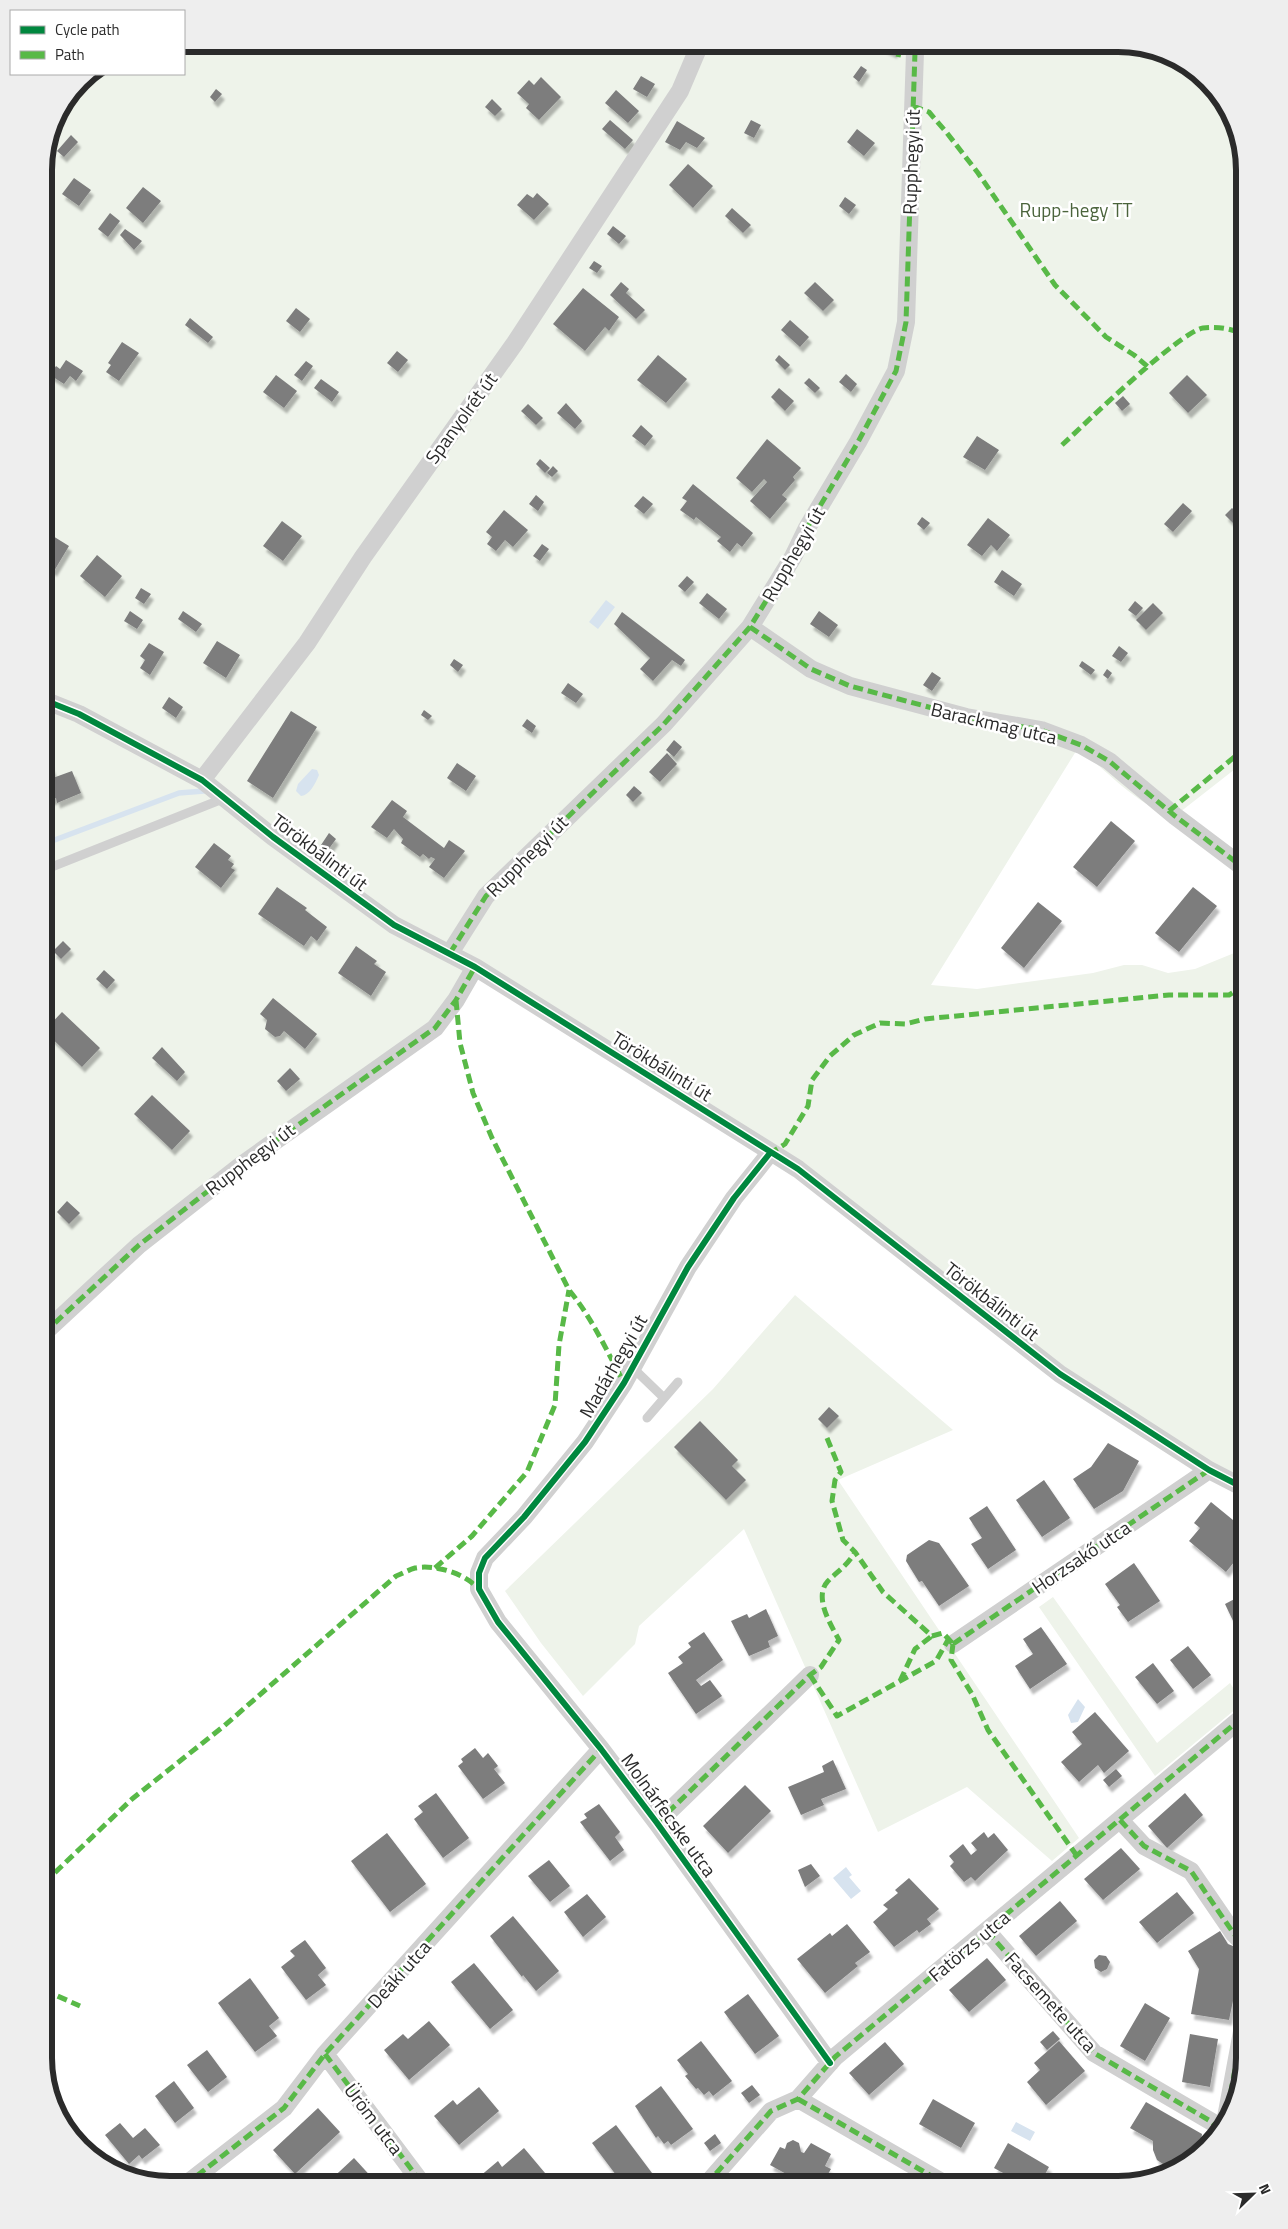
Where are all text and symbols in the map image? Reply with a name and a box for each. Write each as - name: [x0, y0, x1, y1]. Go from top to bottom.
- legend: [10, 10, 185, 75]
- text: Cycle path: [55, 18, 120, 41]
- text: Path: [55, 43, 85, 66]
- street label: Rupphegyi út: [894, 108, 927, 215]
- park label: Rupp-hegy TT: [1020, 195, 1133, 224]
- street label: Spanyolrét út: [417, 366, 504, 469]
- street label: Rupphegyi út: [754, 500, 832, 607]
- street label: Barackmag utca: [928, 694, 1060, 751]
- street label: Törökbálinti út: [266, 806, 375, 898]
- street label: Rupphegyi út: [479, 808, 574, 903]
- street label: Törökbálinti út: [606, 1023, 718, 1108]
- street label: Rupphegyi út: [199, 1115, 301, 1202]
- street label: Törökbálinti út: [939, 1254, 1046, 1347]
- street label: Madárhegyi út: [571, 1308, 654, 1423]
- street label: Horzsakő utca: [1025, 1512, 1136, 1600]
- street label: Molnárfecske utca: [615, 1747, 725, 1883]
- street label: Fatörzs utca: [922, 1903, 1016, 1988]
- street label: Deáki utca: [360, 1933, 438, 2014]
- street label: Facsemete utca: [998, 1945, 1105, 2059]
- street label: Üröm utca: [338, 2077, 411, 2161]
- north arrow: [1228, 2169, 1278, 2219]
- text: N: [1254, 2180, 1277, 2197]

